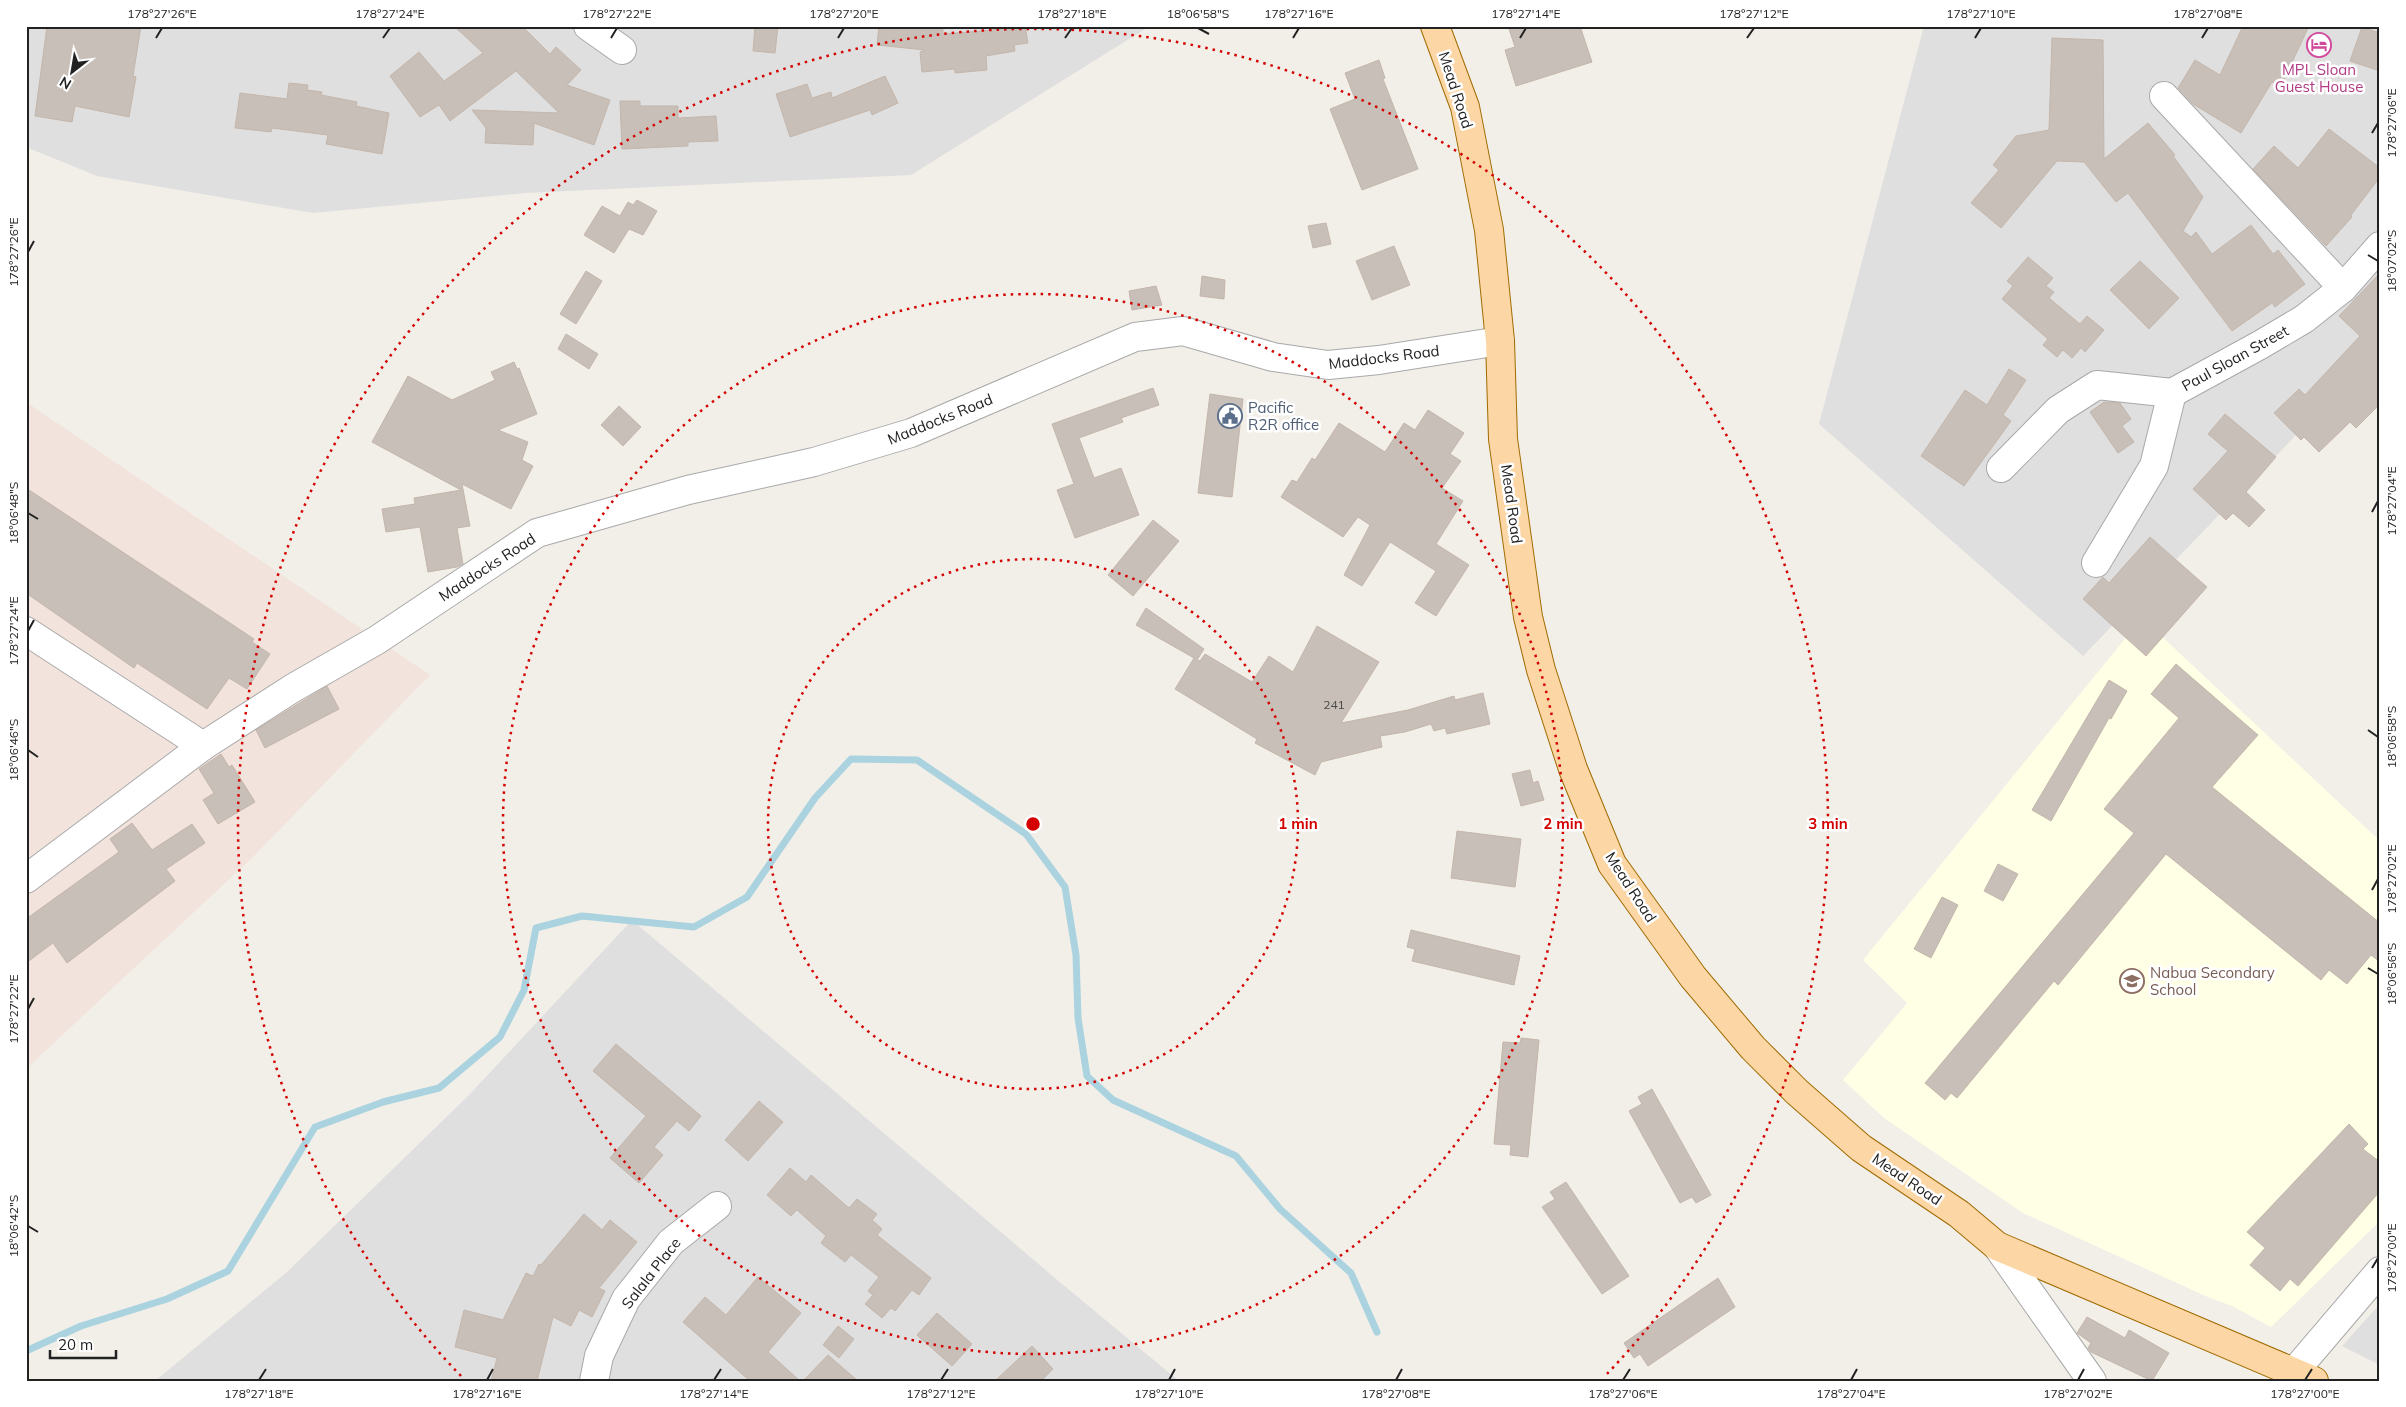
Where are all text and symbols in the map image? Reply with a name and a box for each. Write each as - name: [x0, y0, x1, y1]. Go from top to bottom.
- text: 178°27'26"E: [127, 6, 197, 21]
- text: 178°27'24"E: [355, 6, 425, 21]
- text: 178°27'22"E: [582, 6, 652, 21]
- text: 178°27'20"E: [809, 6, 879, 21]
- text: 178°27'18"E: [1037, 6, 1107, 21]
- text: 18°06'58"S: [1167, 6, 1229, 21]
- text: 178°27'16"E: [1264, 6, 1334, 21]
- text: 178°27'14"E: [1491, 6, 1561, 21]
- text: 178°27'12"E: [1719, 6, 1789, 21]
- text: 178°27'10"E: [1946, 6, 2016, 21]
- text: 178°27'08"E: [2173, 6, 2243, 21]
- hotel icon: MPL Sloan Guest House: [2306, 32, 2332, 58]
- north arrow: [48, 48, 98, 98]
- street label: Mead Road: [1435, 49, 1477, 131]
- place label: MPL Sloan Guest House: [2275, 60, 2363, 96]
- text: N: [56, 73, 74, 94]
- text: 178°27'06"E: [2384, 88, 2399, 158]
- text: 178°27'26"E: [6, 217, 21, 287]
- text: 18°07'02"S: [2384, 230, 2399, 292]
- street label: Paul Sloan Street: [2178, 321, 2292, 395]
- street label: Maddocks Road: [1327, 341, 1441, 373]
- street label: Maddocks Road: [885, 389, 995, 449]
- place label: Pacific R2R office: [1248, 398, 1319, 434]
- public building icon: Pacific R2R office: [1217, 403, 1243, 429]
- street label: Mead Road: [1497, 463, 1527, 545]
- text: 178°27'04"E: [2384, 466, 2399, 536]
- text: 18°06'48"S: [6, 482, 21, 544]
- street label: Maddocks Road: [435, 529, 539, 605]
- text: 178°27'24"E: [6, 596, 21, 666]
- house number: 241: [1323, 697, 1345, 712]
- text: 18°06'58"S: [2384, 706, 2399, 768]
- text: 18°06'46"S: [6, 719, 21, 781]
- text: 1 min: [1278, 814, 1318, 833]
- text: 2 min: [1543, 814, 1583, 833]
- text: 3 min: [1808, 814, 1848, 833]
- centre of rings: [1024, 815, 1042, 833]
- text: 178°27'02"E: [2384, 844, 2399, 914]
- street label: Mead Road: [1601, 848, 1661, 926]
- text: 18°06'56"S: [2384, 943, 2399, 1005]
- place label: Nabua Secondary School: [2150, 963, 2275, 999]
- school or university icon: Nabua Secondary School: [2119, 968, 2145, 994]
- text: 178°27'22"E: [6, 974, 21, 1044]
- street label: Mead Road: [1869, 1149, 1945, 1209]
- text: 18°06'42"S: [6, 1195, 21, 1257]
- text: 178°27'00"E: [2384, 1223, 2399, 1293]
- street label: Salala Place: [617, 1234, 685, 1312]
- scale bar: [50, 1327, 116, 1359]
- text: 20 m: [58, 1335, 93, 1354]
- text: 178°27'18"E: [224, 1386, 294, 1401]
- text: 178°27'16"E: [452, 1386, 522, 1401]
- text: 178°27'14"E: [679, 1386, 749, 1401]
- text: 178°27'12"E: [906, 1386, 976, 1401]
- text: 178°27'10"E: [1134, 1386, 1204, 1401]
- text: 178°27'08"E: [1361, 1386, 1431, 1401]
- text: 178°27'06"E: [1588, 1386, 1658, 1401]
- text: 178°27'04"E: [1816, 1386, 1886, 1401]
- text: 178°27'02"E: [2043, 1386, 2113, 1401]
- text: 178°27'00"E: [2270, 1386, 2340, 1401]

